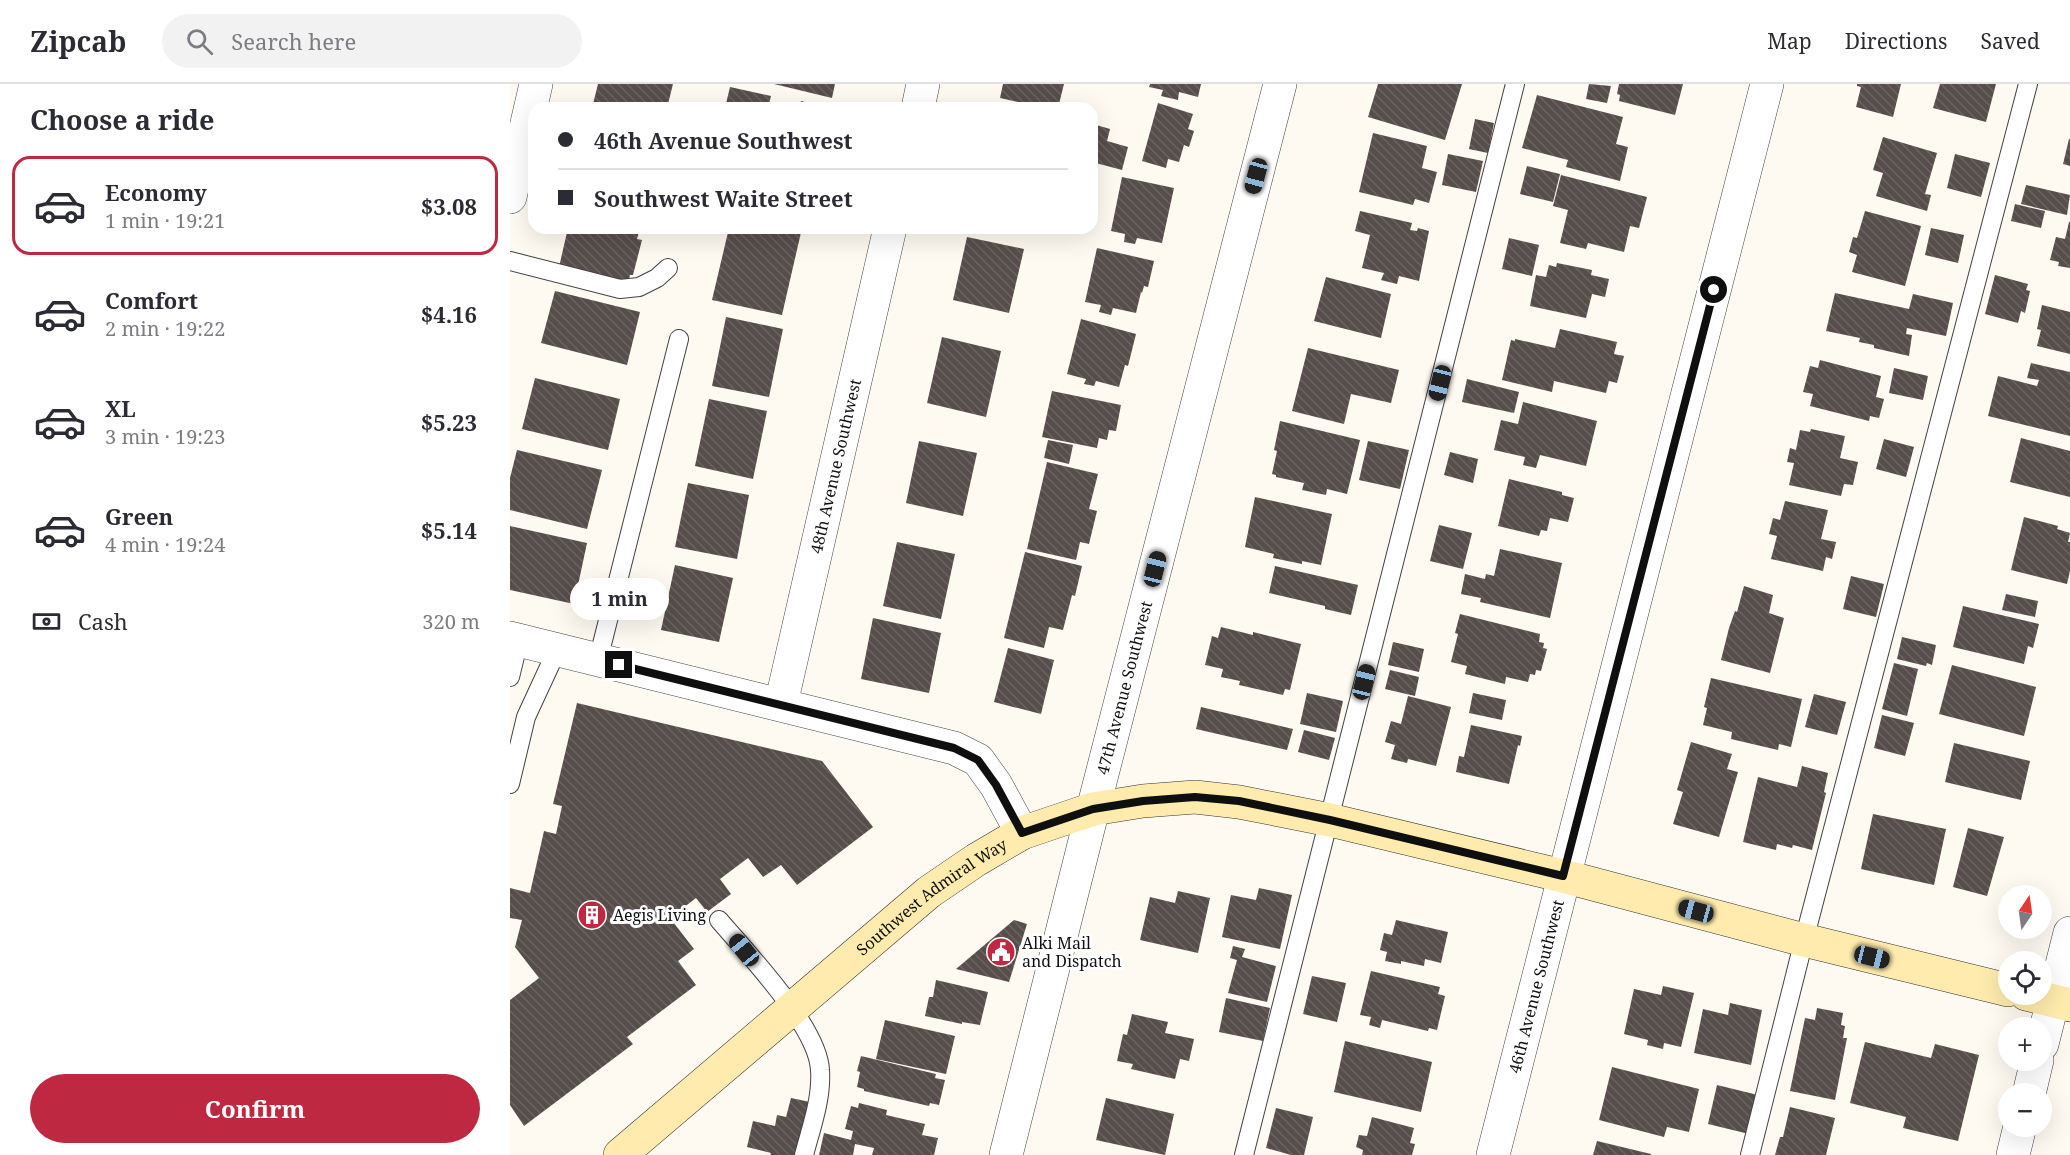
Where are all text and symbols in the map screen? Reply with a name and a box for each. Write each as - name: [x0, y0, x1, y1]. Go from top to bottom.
- search box: [162, 14, 582, 68]
- text: Zipcab: [30, 22, 126, 60]
- icon: search: [183, 25, 216, 58]
- text: Search here: [231, 26, 356, 56]
- text: Map: [1767, 27, 1812, 55]
- text: Directions: [1845, 27, 1947, 55]
- text: Saved: [1980, 27, 2040, 55]
- text: Choose a ride: [30, 101, 215, 138]
- text: 46th Avenue Southwest: [594, 125, 852, 155]
- car: [1243, 156, 1269, 196]
- text: Economy: [105, 177, 207, 207]
- icon: car: [33, 179, 87, 233]
- text: Southwest Waite Street: [594, 183, 853, 213]
- text: $3.08: [421, 191, 477, 221]
- text: 1 min · 19:21: [105, 207, 225, 234]
- route start: [1700, 276, 1727, 303]
- text: Comfort: [105, 285, 198, 315]
- icon: car: [33, 287, 87, 341]
- text: $4.16: [421, 299, 477, 329]
- text: 2 min · 19:22: [105, 315, 225, 342]
- car: [1427, 363, 1453, 403]
- street label: 48th Avenue Southwest: [805, 376, 866, 556]
- text: XL: [105, 393, 136, 423]
- icon: car: [33, 395, 87, 449]
- text: $5.23: [421, 407, 477, 437]
- text: 3 min · 19:23: [105, 423, 225, 450]
- text: Green: [105, 501, 173, 531]
- icon: car: [33, 503, 87, 557]
- text: $5.14: [421, 515, 477, 545]
- text: 4 min · 19:24: [105, 531, 225, 558]
- car: [1142, 549, 1168, 589]
- callout: 1 min: [570, 578, 668, 620]
- text: 1 min: [591, 585, 648, 612]
- street label: 47th Avenue Southwest: [1091, 598, 1157, 777]
- icon: cash: [30, 605, 63, 638]
- text: Cash: [78, 606, 128, 636]
- text: 320 m: [422, 608, 480, 635]
- route end: [605, 651, 632, 678]
- car: [1351, 662, 1377, 702]
- street label: Southwest Admiral Way: [852, 833, 1012, 960]
- north arrow: [1998, 885, 2052, 939]
- map controls: [1998, 885, 2052, 1137]
- street label: 46th Avenue Southwest: [1503, 897, 1569, 1076]
- car: [1676, 898, 1716, 924]
- building icon: Aegis Living: [576, 899, 608, 931]
- place label: Aegis Living: [613, 904, 706, 926]
- car: [726, 930, 762, 970]
- place label: Alki Mail and Dispatch: [1022, 932, 1122, 972]
- public building icon: Alki Mail and Dispatch: [985, 936, 1017, 968]
- car: [1852, 944, 1892, 970]
- button: locate: [1998, 951, 2052, 1005]
- button: +: [1998, 1017, 2052, 1071]
- button: Confirm: [30, 1074, 480, 1143]
- button: −: [1998, 1083, 2052, 1137]

